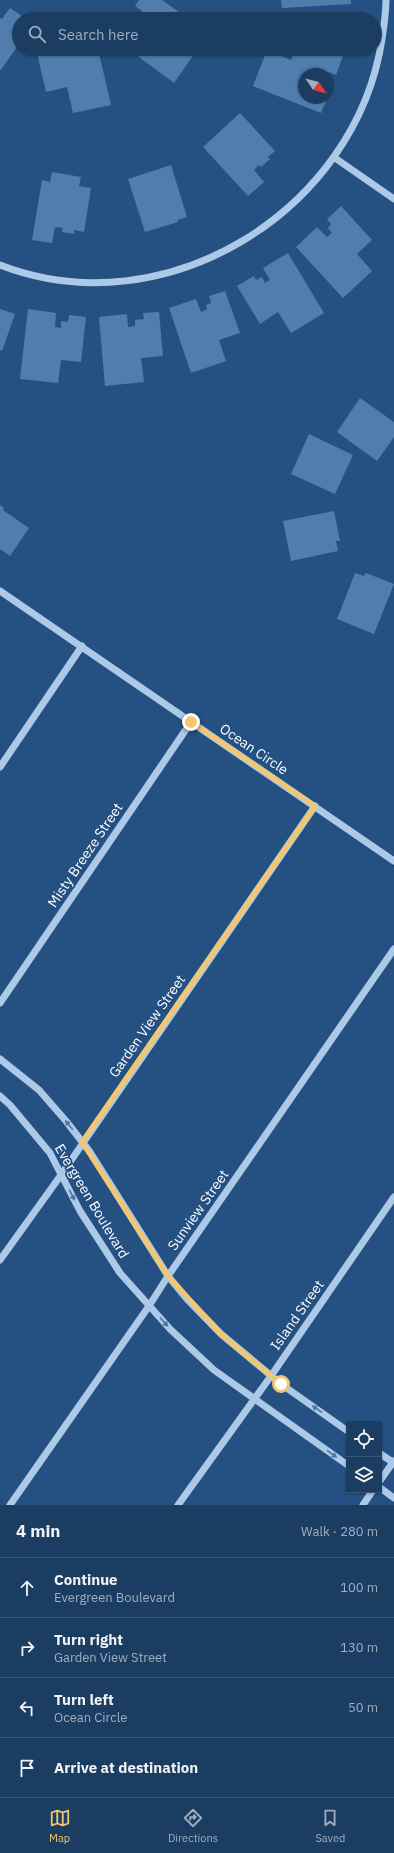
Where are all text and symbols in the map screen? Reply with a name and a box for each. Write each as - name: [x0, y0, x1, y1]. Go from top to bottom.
- search box: [12, 12, 382, 56]
- icon: search: [26, 23, 48, 45]
- text: Search here: [58, 25, 138, 44]
- north arrow: [298, 68, 334, 104]
- route end: [182, 713, 200, 731]
- street label: Ocean Circle: [216, 719, 292, 779]
- street label: Misty Breeze Street: [43, 799, 127, 911]
- street label: Garden View Street: [105, 971, 189, 1081]
- one-way arrow: [64, 1119, 73, 1130]
- street label: Evergreen Boulevard: [51, 1141, 133, 1261]
- street label: Sunview Street: [164, 1166, 232, 1254]
- one-way arrow: [68, 1189, 75, 1201]
- street label: Island Street: [266, 1276, 328, 1354]
- one-way arrow: [159, 1318, 168, 1327]
- route start: [272, 1375, 290, 1393]
- one-way arrow: [312, 1406, 322, 1414]
- map controls: [346, 1421, 382, 1493]
- button: locate: [346, 1421, 382, 1457]
- one-way arrow: [327, 1450, 337, 1458]
- button: layers: [346, 1457, 382, 1493]
- text: 4 min: [16, 1520, 60, 1542]
- text: Walk · 280 m: [301, 1523, 378, 1540]
- text: Continue: [54, 1570, 118, 1589]
- icon: ahead: [16, 1577, 38, 1599]
- text: 100 m: [340, 1579, 378, 1596]
- text: Evergreen Boulevard: [54, 1589, 175, 1606]
- text: Turn right: [54, 1630, 123, 1649]
- icon: right: [16, 1637, 38, 1659]
- text: 130 m: [340, 1639, 378, 1656]
- text: Garden View Street: [54, 1649, 167, 1666]
- text: Turn left: [54, 1690, 114, 1709]
- icon: left: [16, 1697, 38, 1719]
- text: 50 m: [348, 1699, 378, 1716]
- text: Ocean Circle: [54, 1709, 127, 1726]
- icon: arrive: [16, 1757, 38, 1779]
- text: Arrive at destination: [54, 1758, 198, 1777]
- tab: Map: [49, 1807, 71, 1845]
- tab: Directions: [168, 1807, 218, 1845]
- tab: Saved: [315, 1807, 345, 1845]

